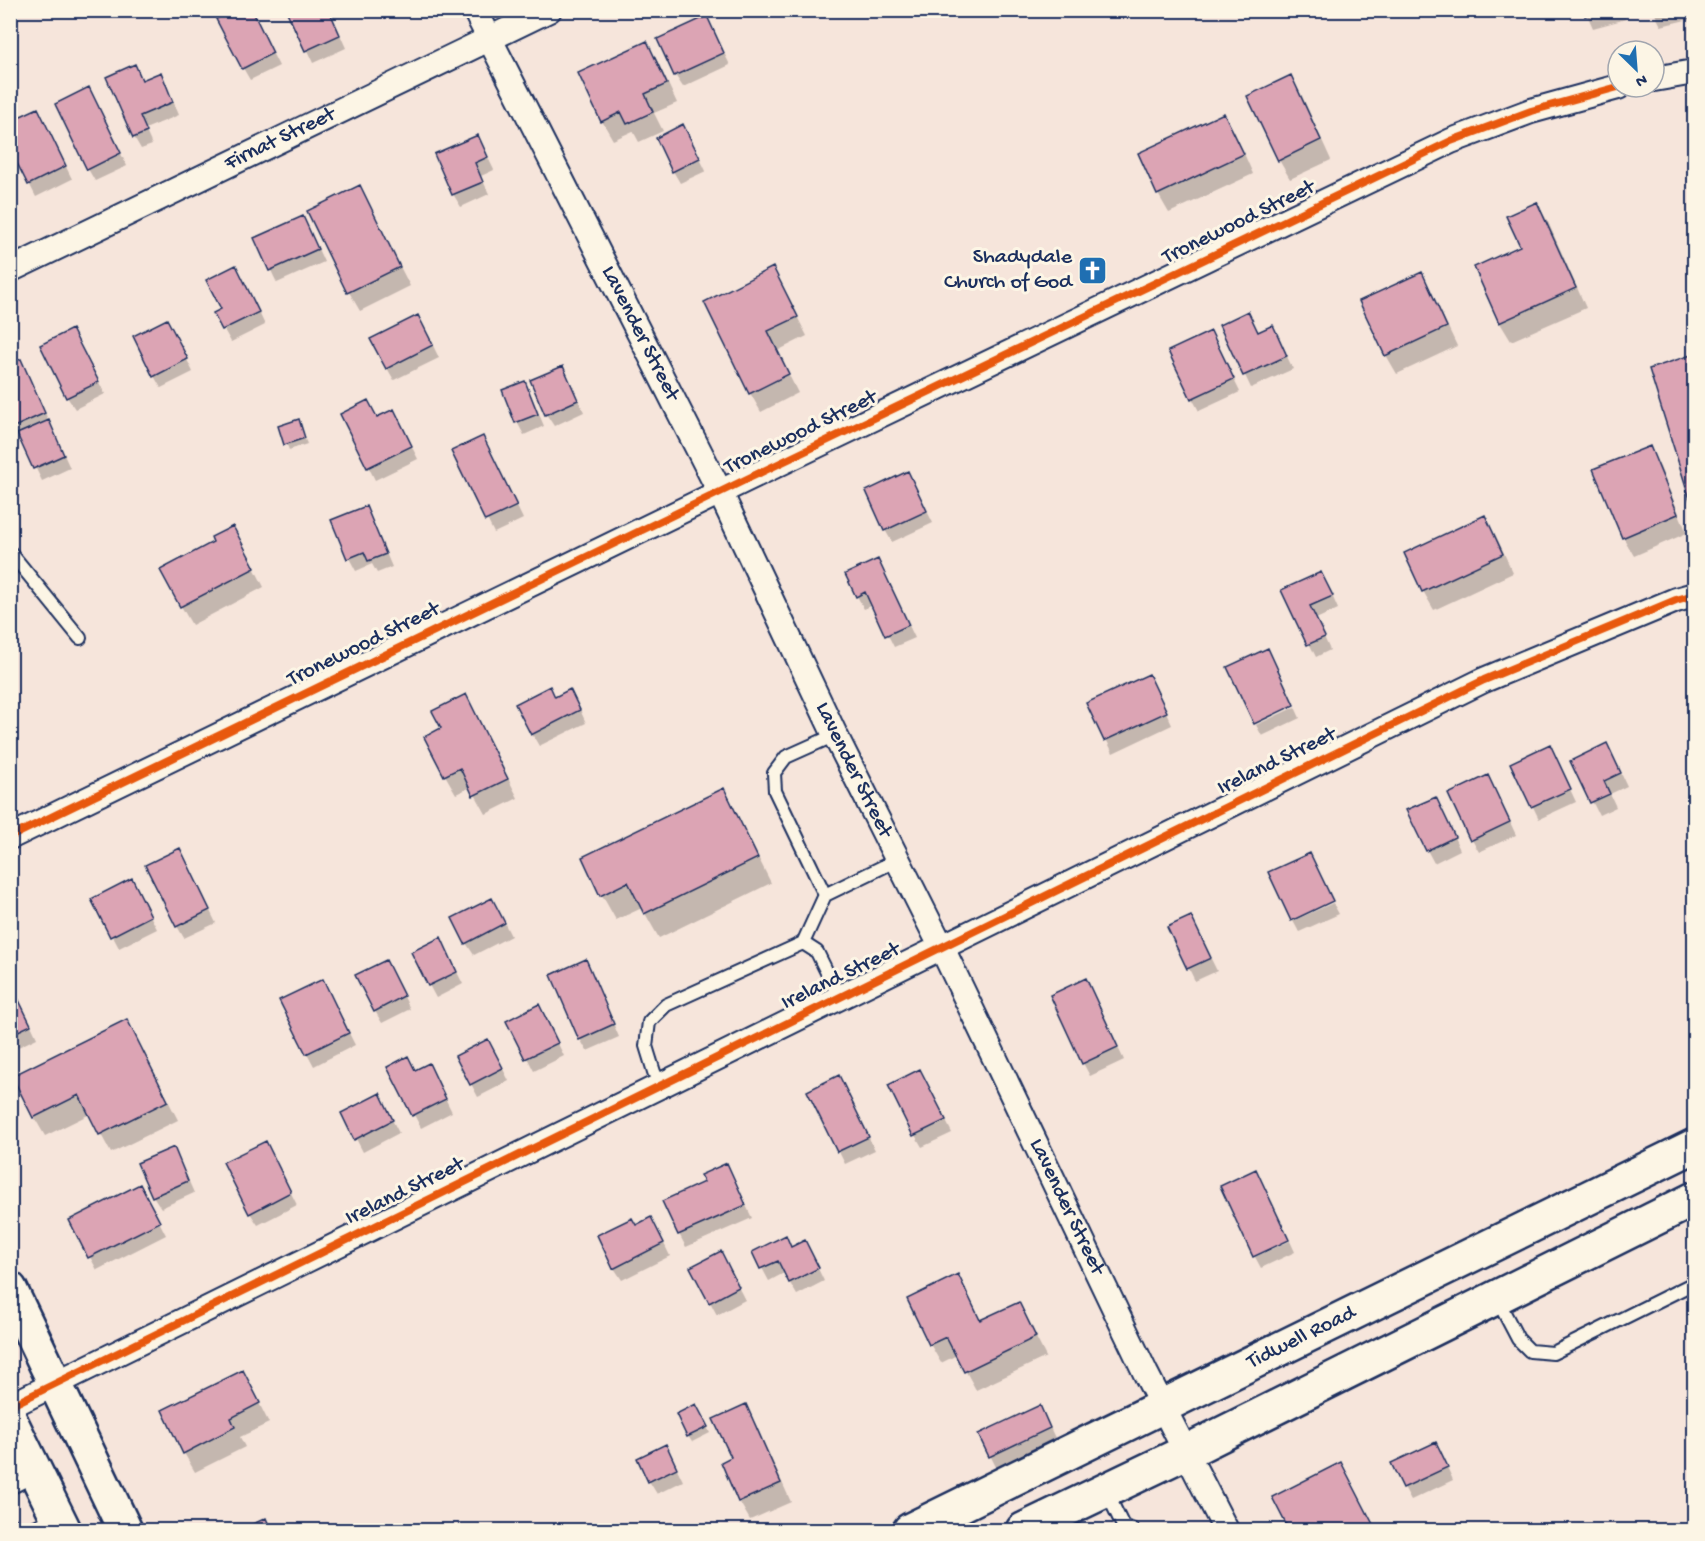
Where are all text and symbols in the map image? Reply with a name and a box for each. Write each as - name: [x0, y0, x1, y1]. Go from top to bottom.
- north arrow: [1606, 39, 1666, 99]
- text: N: [1632, 69, 1650, 90]
- street label: Firnat Street: [220, 101, 341, 178]
- street label: Tronewood Street: [1157, 174, 1321, 272]
- place label: Shadydale Church of God: [944, 245, 1074, 296]
- church icon: Shadydale Church of God: [1077, 255, 1109, 287]
- street label: Lavender Street: [594, 262, 685, 407]
- street label: Tronewood Street: [719, 384, 883, 482]
- street label: Tronewood Street: [282, 596, 446, 694]
- street label: Lavender Street: [809, 698, 898, 844]
- street label: Ireland Street: [1213, 721, 1342, 802]
- street label: Ireland Street: [777, 936, 906, 1017]
- street label: Lavender Street: [1022, 1135, 1111, 1281]
- street label: Ireland Street: [341, 1151, 470, 1232]
- street label: Tidwell Road: [1241, 1300, 1362, 1377]

